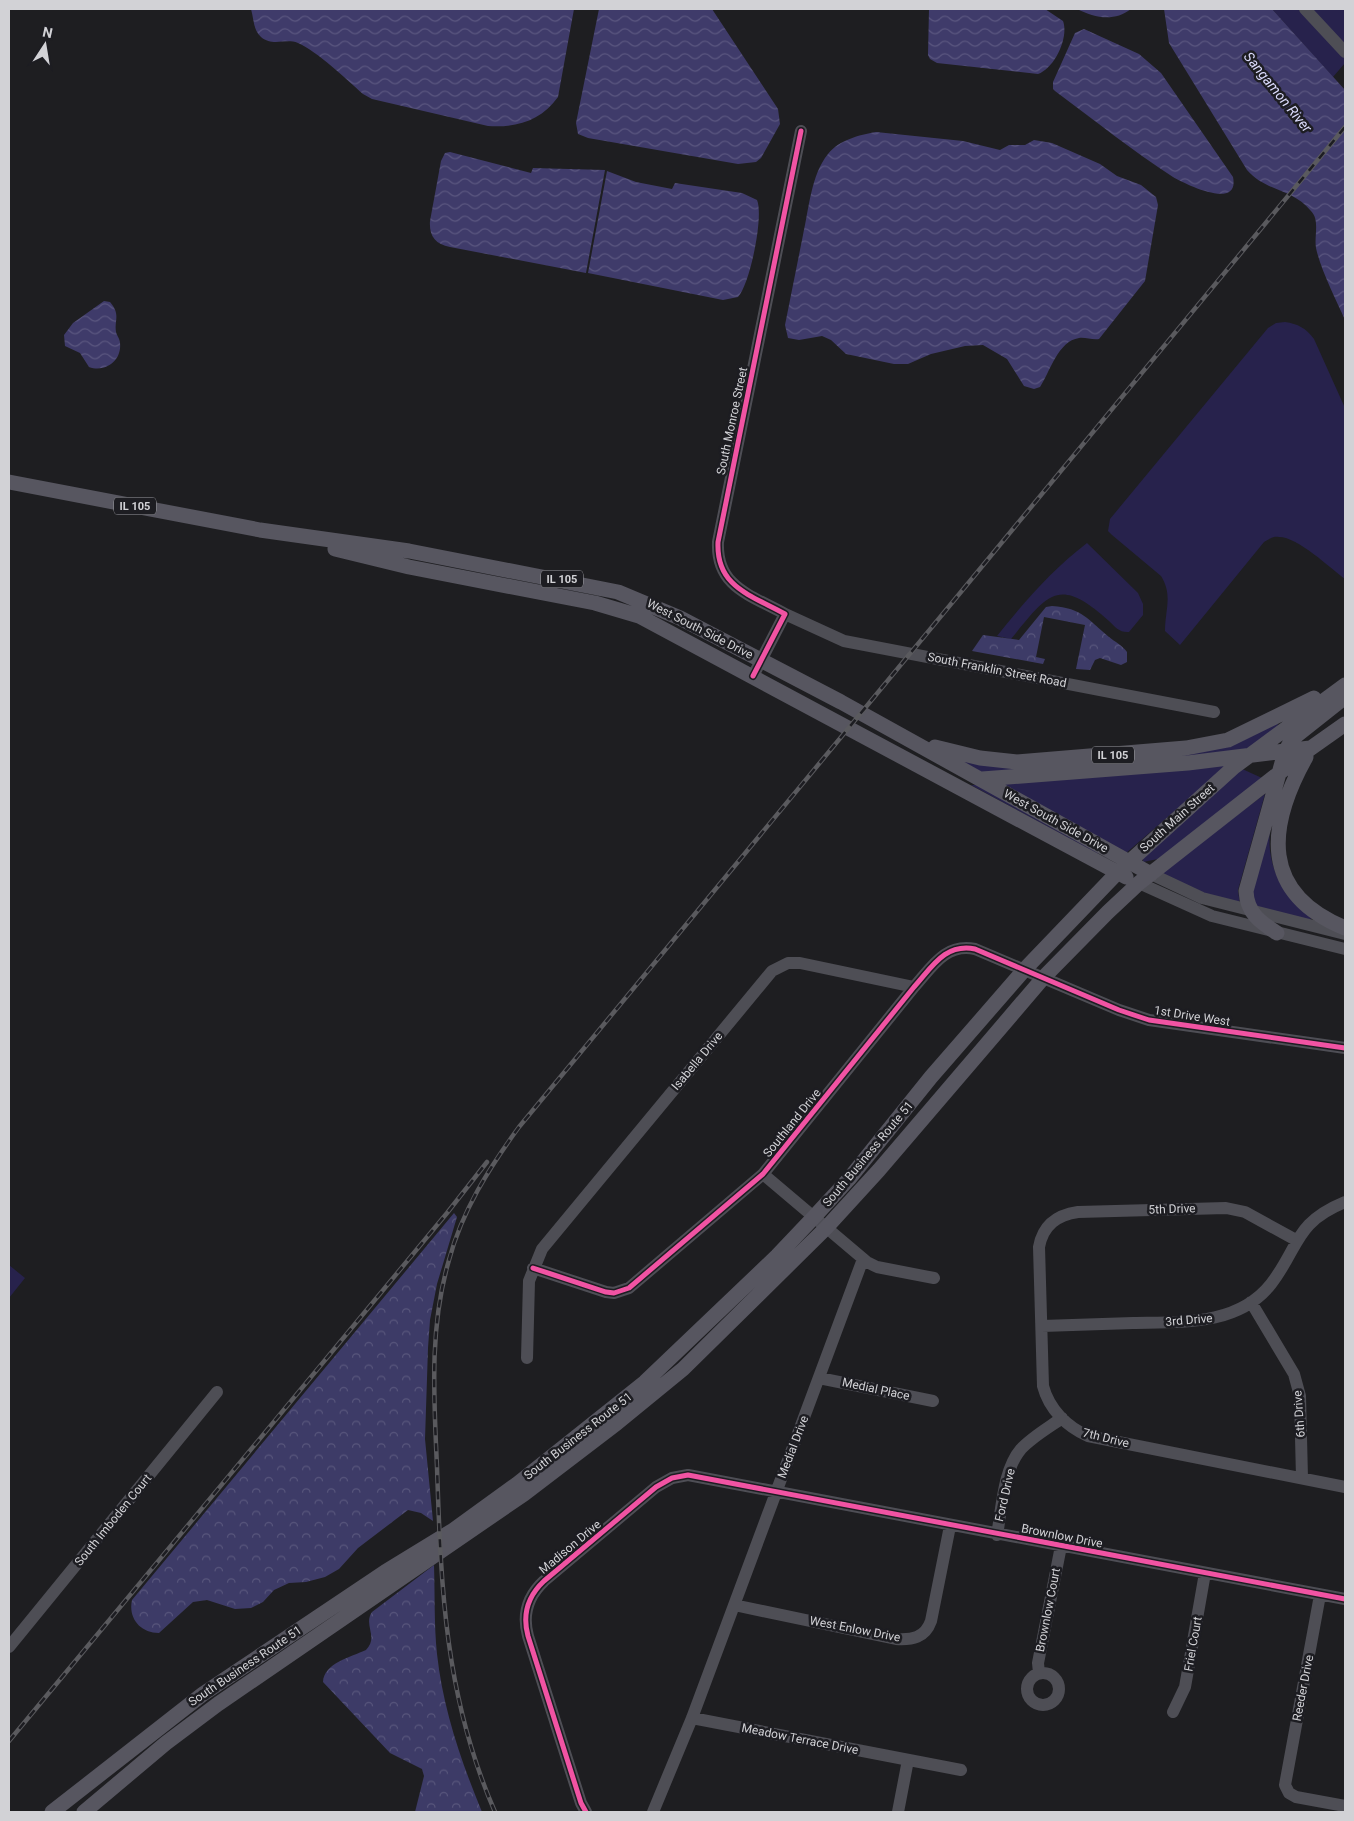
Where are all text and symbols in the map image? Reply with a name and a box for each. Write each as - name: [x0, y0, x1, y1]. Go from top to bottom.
- north arrow: [20, 20, 70, 70]
- text: N: [41, 23, 54, 41]
- water label: Sangamon River: [1241, 49, 1315, 136]
- street label: South Monroe Street: [714, 366, 750, 476]
- road number: IL 105: [114, 498, 156, 514]
- road number: IL 105: [541, 570, 583, 588]
- street label: West South Side Drive: [645, 596, 755, 662]
- street label: South Franklin Street Road: [926, 650, 1068, 690]
- road number: IL 105: [1092, 746, 1134, 764]
- street label: South Main Street: [1137, 781, 1217, 855]
- street label: West South Side Drive: [1001, 786, 1111, 856]
- street label: 1st Drive West: [1153, 1003, 1231, 1029]
- street label: Isabella Drive: [669, 1029, 725, 1093]
- street label: Southland Drive: [760, 1086, 824, 1160]
- street label: South Business Route 51: [820, 1098, 916, 1210]
- street label: 5th Drive: [1148, 1201, 1196, 1217]
- street label: 3rd Drive: [1165, 1311, 1213, 1329]
- street label: Medial Place: [841, 1375, 911, 1403]
- street label: South Business Route 51: [521, 1389, 635, 1483]
- street label: 6th Drive: [1290, 1390, 1308, 1438]
- street label: Medial Drive: [775, 1414, 811, 1480]
- street label: 7th Drive: [1081, 1425, 1131, 1451]
- street label: Ford Drive: [992, 1467, 1018, 1523]
- street label: South Imboden Court: [72, 1471, 154, 1569]
- street label: Madison Drive: [536, 1517, 604, 1577]
- street label: Brownlow Drive: [1020, 1521, 1104, 1551]
- street label: Brownlow Court: [1033, 1567, 1063, 1653]
- street label: West Enlow Drive: [808, 1613, 902, 1645]
- street label: Friel Court: [1181, 1615, 1205, 1672]
- street label: South Business Route 51: [186, 1623, 304, 1709]
- street label: Reeder Drive: [1290, 1654, 1316, 1722]
- street label: Meadow Terrace Drive: [740, 1721, 860, 1757]

